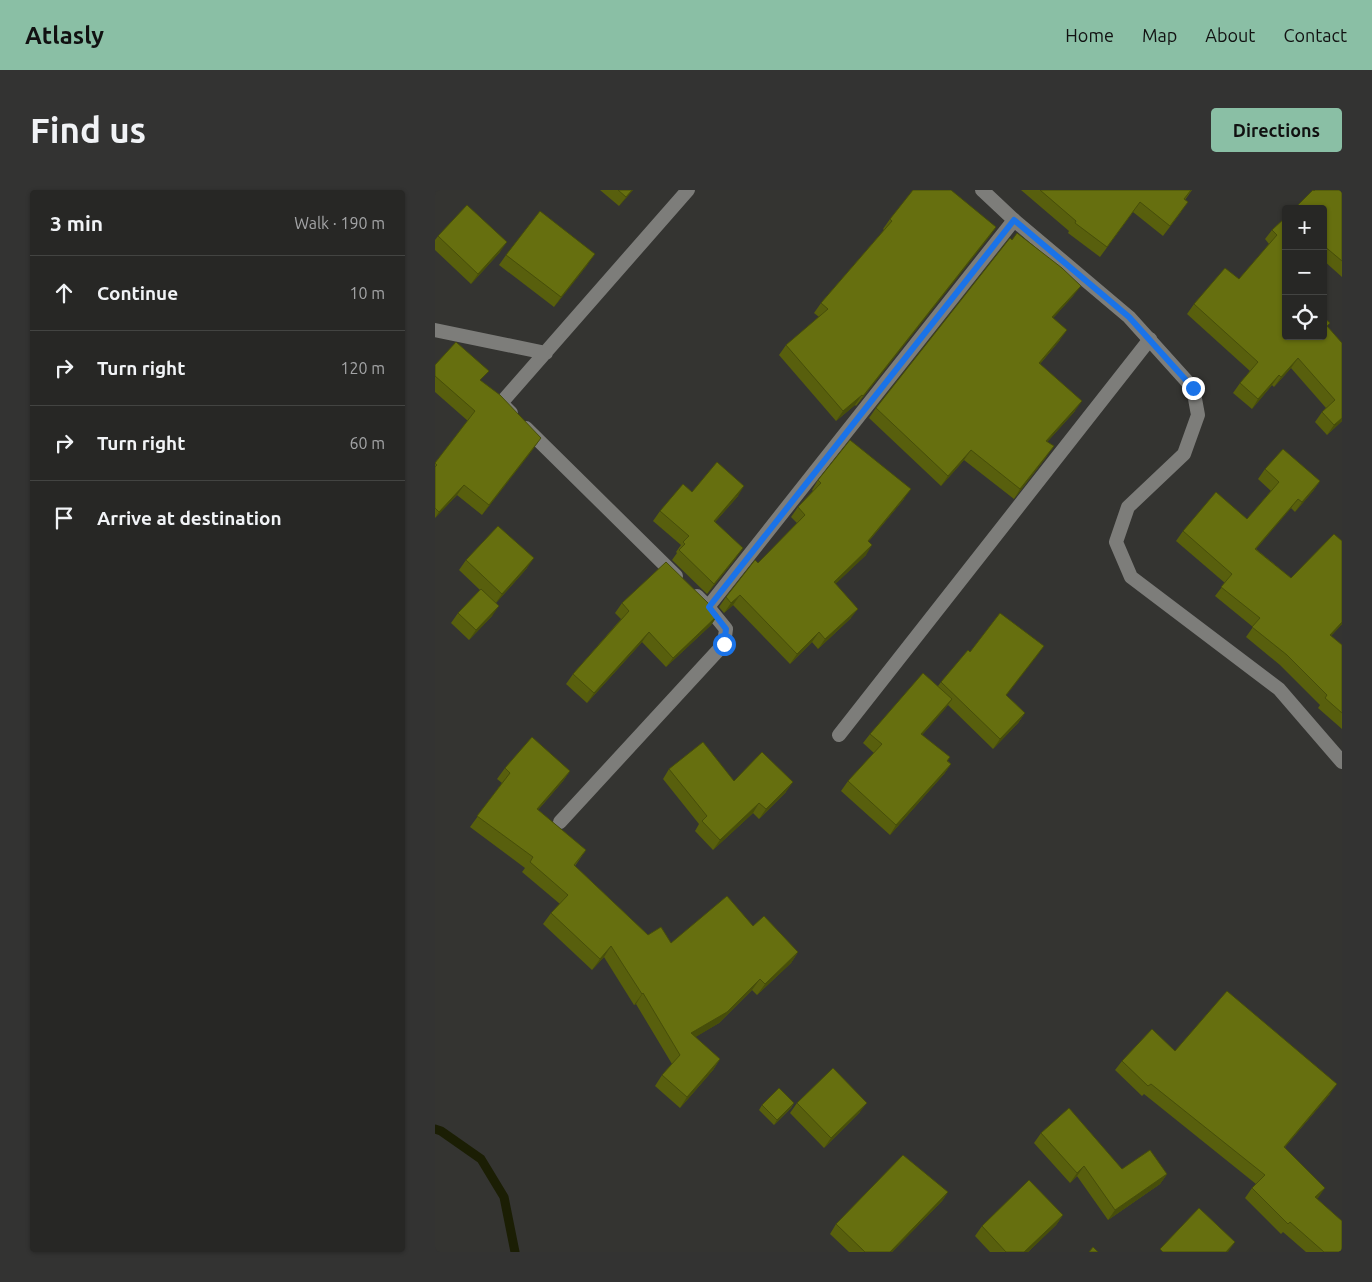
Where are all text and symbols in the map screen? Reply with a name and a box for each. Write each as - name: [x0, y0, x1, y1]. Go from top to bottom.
- text: Atlasly: [25, 22, 104, 49]
- text: Home: [1065, 25, 1114, 45]
- text: Map: [1142, 25, 1177, 45]
- text: About: [1205, 25, 1255, 45]
- text: Contact: [1283, 25, 1347, 45]
- button: Directions: [1211, 108, 1342, 152]
- text: Find us: [30, 110, 146, 150]
- map controls: [1282, 205, 1327, 340]
- button: +: [1282, 205, 1327, 250]
- text: 3 min: [50, 211, 103, 235]
- text: Walk · 190 m: [294, 214, 385, 232]
- button: −: [1282, 250, 1327, 295]
- icon: ahead: [50, 279, 78, 307]
- text: Continue: [97, 282, 178, 304]
- text: 10 m: [349, 284, 385, 302]
- button: locate: [1282, 295, 1327, 340]
- icon: right: [50, 354, 78, 382]
- text: Turn right: [97, 357, 185, 379]
- text: 120 m: [340, 359, 385, 377]
- route end: [1182, 377, 1205, 400]
- icon: right: [50, 429, 78, 457]
- text: Turn right: [97, 432, 185, 454]
- text: 60 m: [349, 434, 385, 452]
- icon: arrive: [50, 504, 78, 532]
- text: Arrive at destination: [97, 507, 282, 529]
- route start: [713, 633, 736, 656]

